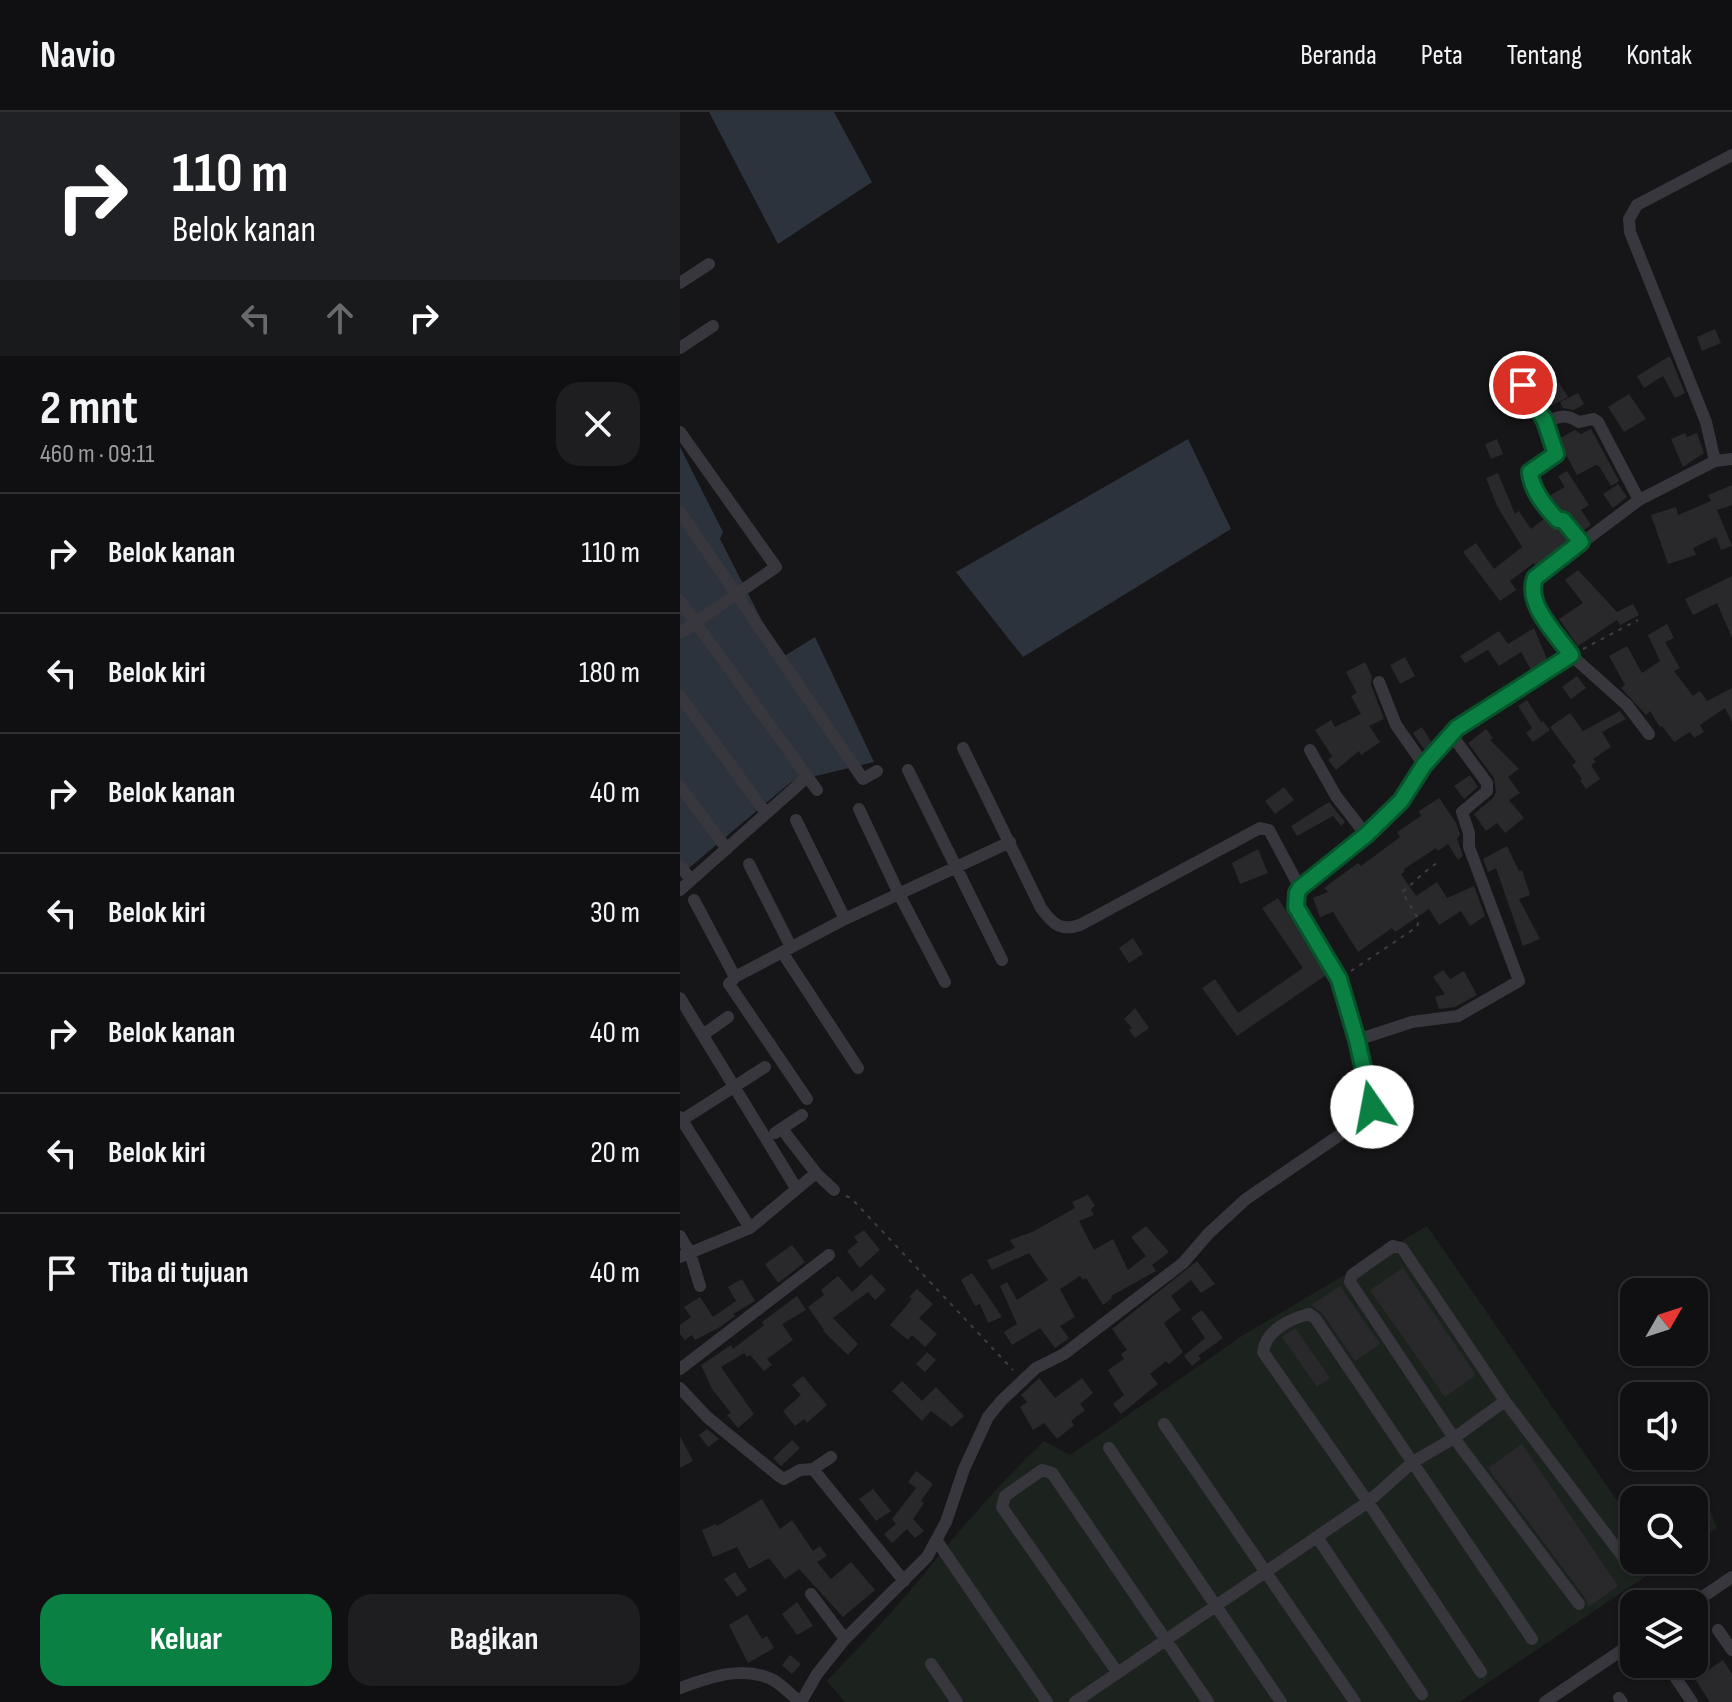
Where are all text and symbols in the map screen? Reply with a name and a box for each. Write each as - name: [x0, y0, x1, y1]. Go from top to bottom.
- text: Navio: [40, 33, 116, 78]
- text: Beranda: [1300, 39, 1377, 72]
- text: Peta: [1421, 39, 1463, 72]
- text: Tentang: [1507, 39, 1582, 72]
- text: Kontak: [1626, 39, 1692, 72]
- text: 110 m: [172, 141, 288, 208]
- icon: right: [40, 144, 144, 248]
- text: Belok kanan: [172, 209, 316, 252]
- icon: left: [234, 296, 278, 340]
- icon: ahead: [318, 296, 362, 340]
- icon: right: [402, 296, 446, 340]
- pin: [1489, 351, 1557, 419]
- icon: arrive: [1501, 363, 1545, 407]
- text: 2 mnt: [40, 380, 138, 437]
- button: close: [556, 382, 640, 466]
- text: 460 m · 09:11: [40, 439, 154, 470]
- icon: right: [40, 531, 84, 575]
- text: Belok kanan: [108, 535, 235, 571]
- text: 110 m: [582, 535, 640, 571]
- icon: left: [40, 651, 84, 695]
- text: Belok kiri: [108, 655, 206, 691]
- text: 180 m: [579, 655, 640, 691]
- icon: right: [40, 771, 84, 815]
- text: Belok kanan: [108, 775, 235, 811]
- text: 40 m: [590, 775, 640, 811]
- icon: left: [40, 891, 84, 935]
- text: Belok kiri: [108, 895, 206, 931]
- text: 30 m: [590, 895, 640, 931]
- icon: right: [40, 1011, 84, 1055]
- text: Belok kanan: [108, 1015, 235, 1051]
- text: 40 m: [590, 1015, 640, 1051]
- position arrow: [1330, 1065, 1414, 1149]
- icon: left: [40, 1131, 84, 1175]
- text: Belok kiri: [108, 1135, 206, 1171]
- text: 20 m: [590, 1135, 640, 1171]
- icon: arrive: [40, 1251, 84, 1295]
- text: Tiba di tujuan: [108, 1255, 249, 1291]
- text: 40 m: [590, 1255, 640, 1291]
- north arrow: [1620, 1278, 1708, 1366]
- map controls: [1620, 1278, 1708, 1678]
- button: sound: [1620, 1382, 1708, 1470]
- button: search: [1620, 1486, 1708, 1574]
- button: layers: [1620, 1590, 1708, 1678]
- button: Keluar: [40, 1594, 332, 1686]
- button: Bagikan: [348, 1594, 640, 1686]

